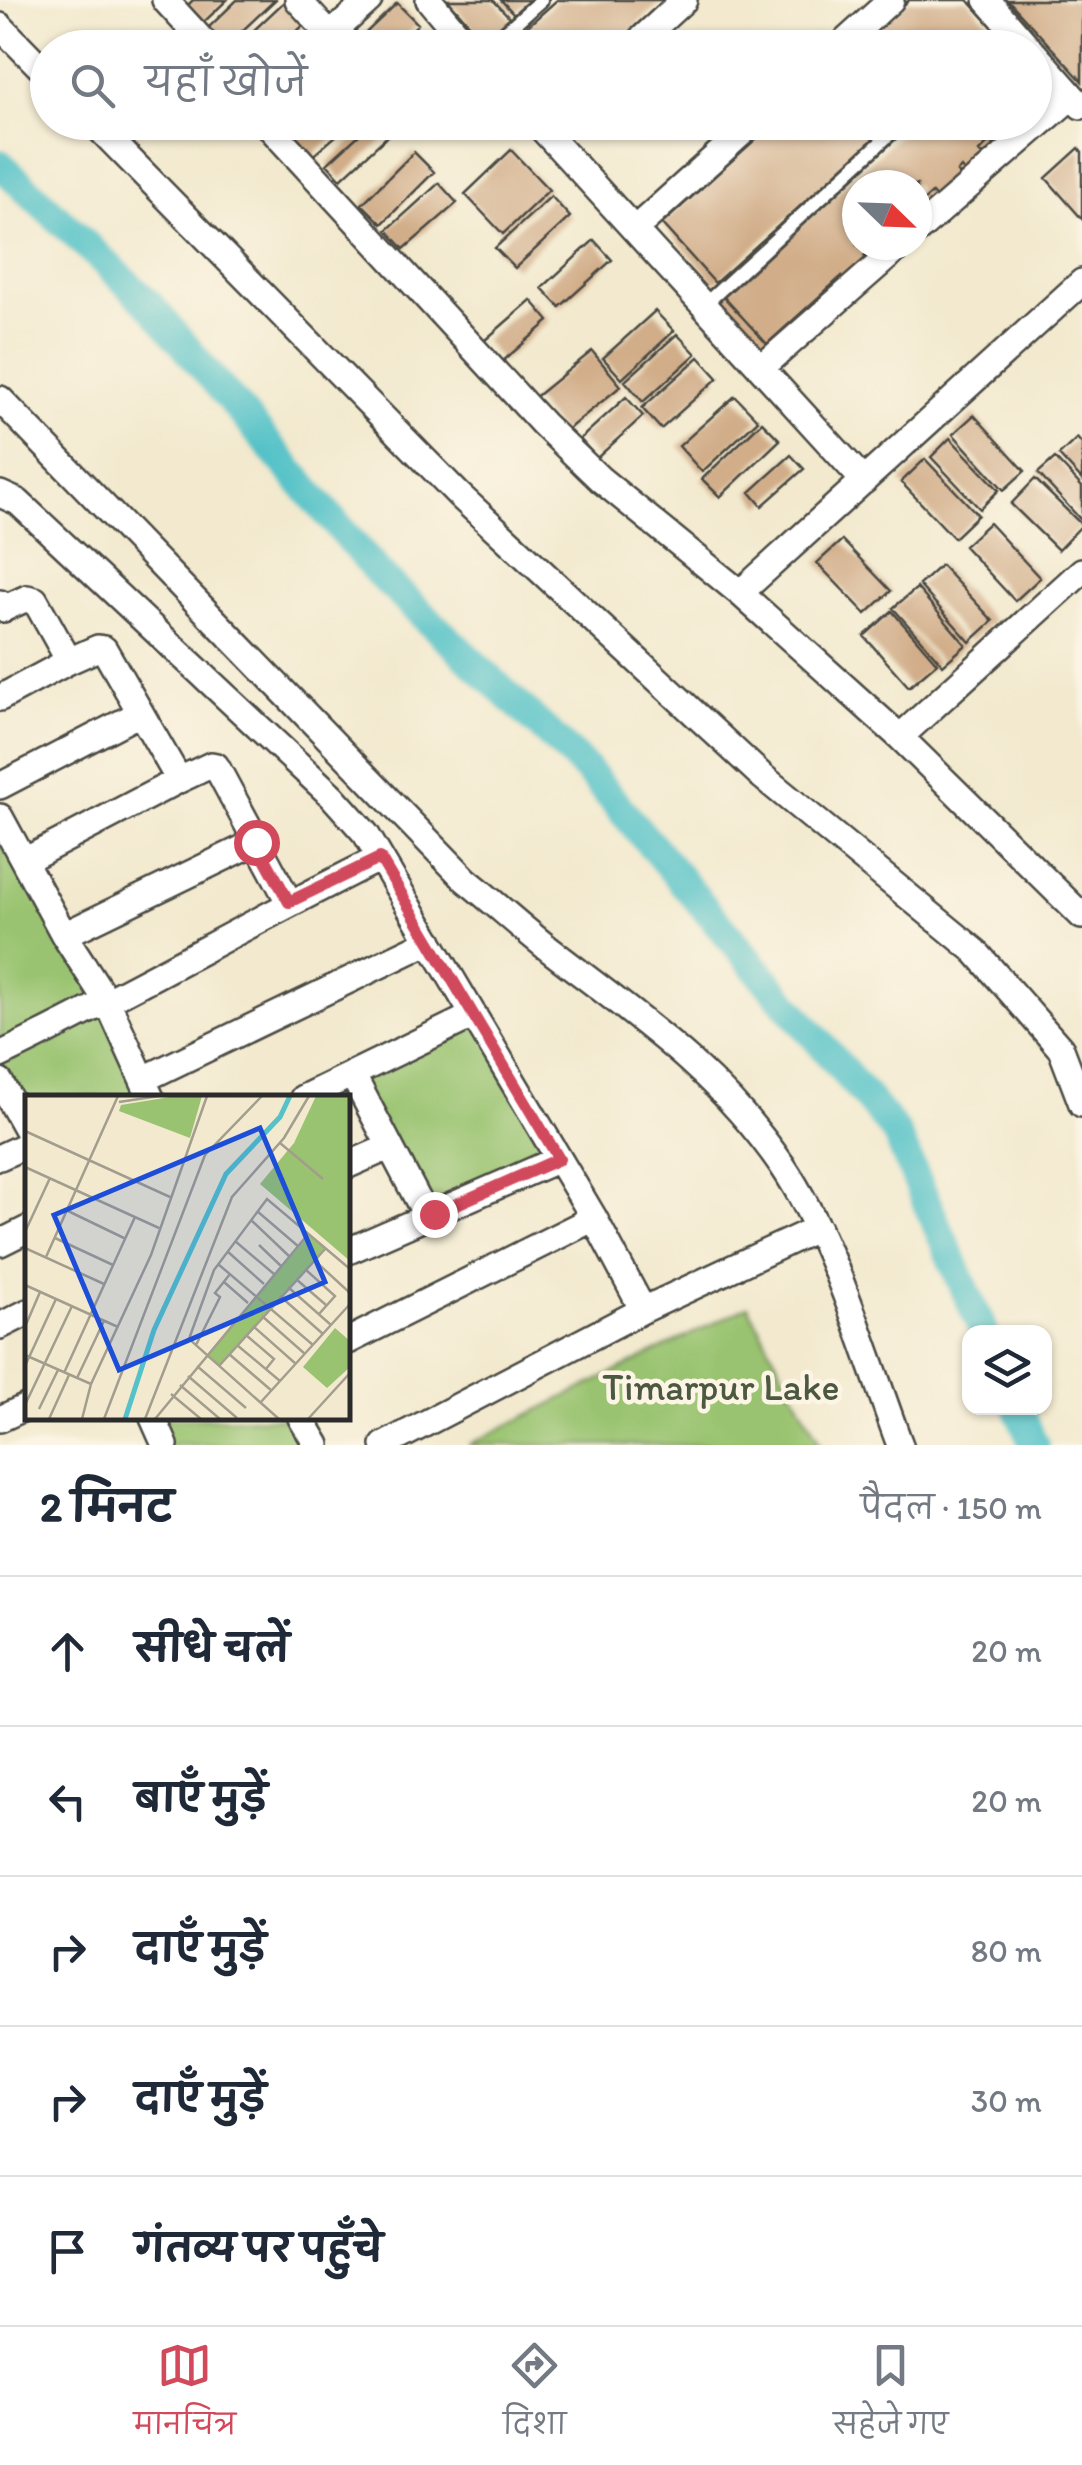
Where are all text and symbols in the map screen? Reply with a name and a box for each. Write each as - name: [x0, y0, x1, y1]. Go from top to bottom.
- search box: [30, 30, 1052, 140]
- icon: search: [65, 58, 120, 113]
- text: यहाँ खोजें: [145, 59, 307, 105]
- north arrow: [842, 170, 932, 260]
- route start: [234, 820, 280, 866]
- inset map: [25, 1095, 350, 1420]
- route end: [412, 1192, 458, 1238]
- map controls: [962, 1325, 1052, 1415]
- button: layers: [962, 1325, 1052, 1415]
- park label: Timarpur Lake: [602, 1364, 840, 1410]
- text: 2 मिनट: [40, 1481, 173, 1532]
- text: पैदल · 150 m: [860, 1489, 1042, 1527]
- icon: ahead: [40, 1624, 95, 1679]
- text: सीधे चलें: [135, 1625, 289, 1671]
- text: 20 m: [971, 1632, 1042, 1670]
- icon: left: [40, 1774, 95, 1829]
- text: बाएँ मुड़ें: [135, 1775, 267, 1821]
- text: 20 m: [971, 1782, 1042, 1820]
- icon: right: [40, 1924, 95, 1979]
- text: दाएँ मुड़ें: [135, 1925, 266, 1971]
- text: 80 m: [971, 1932, 1042, 1970]
- icon: right: [40, 2074, 95, 2129]
- text: दाएँ मुड़ें: [135, 2075, 266, 2121]
- text: 30 m: [971, 2082, 1042, 2120]
- icon: arrive: [40, 2224, 95, 2279]
- text: गंतव्य पर पहुँचे: [135, 2225, 383, 2271]
- tab: मानचित्र: [133, 2338, 236, 2455]
- tab: दिशा: [503, 2338, 566, 2455]
- tab: सहेजे गए: [833, 2338, 949, 2455]

